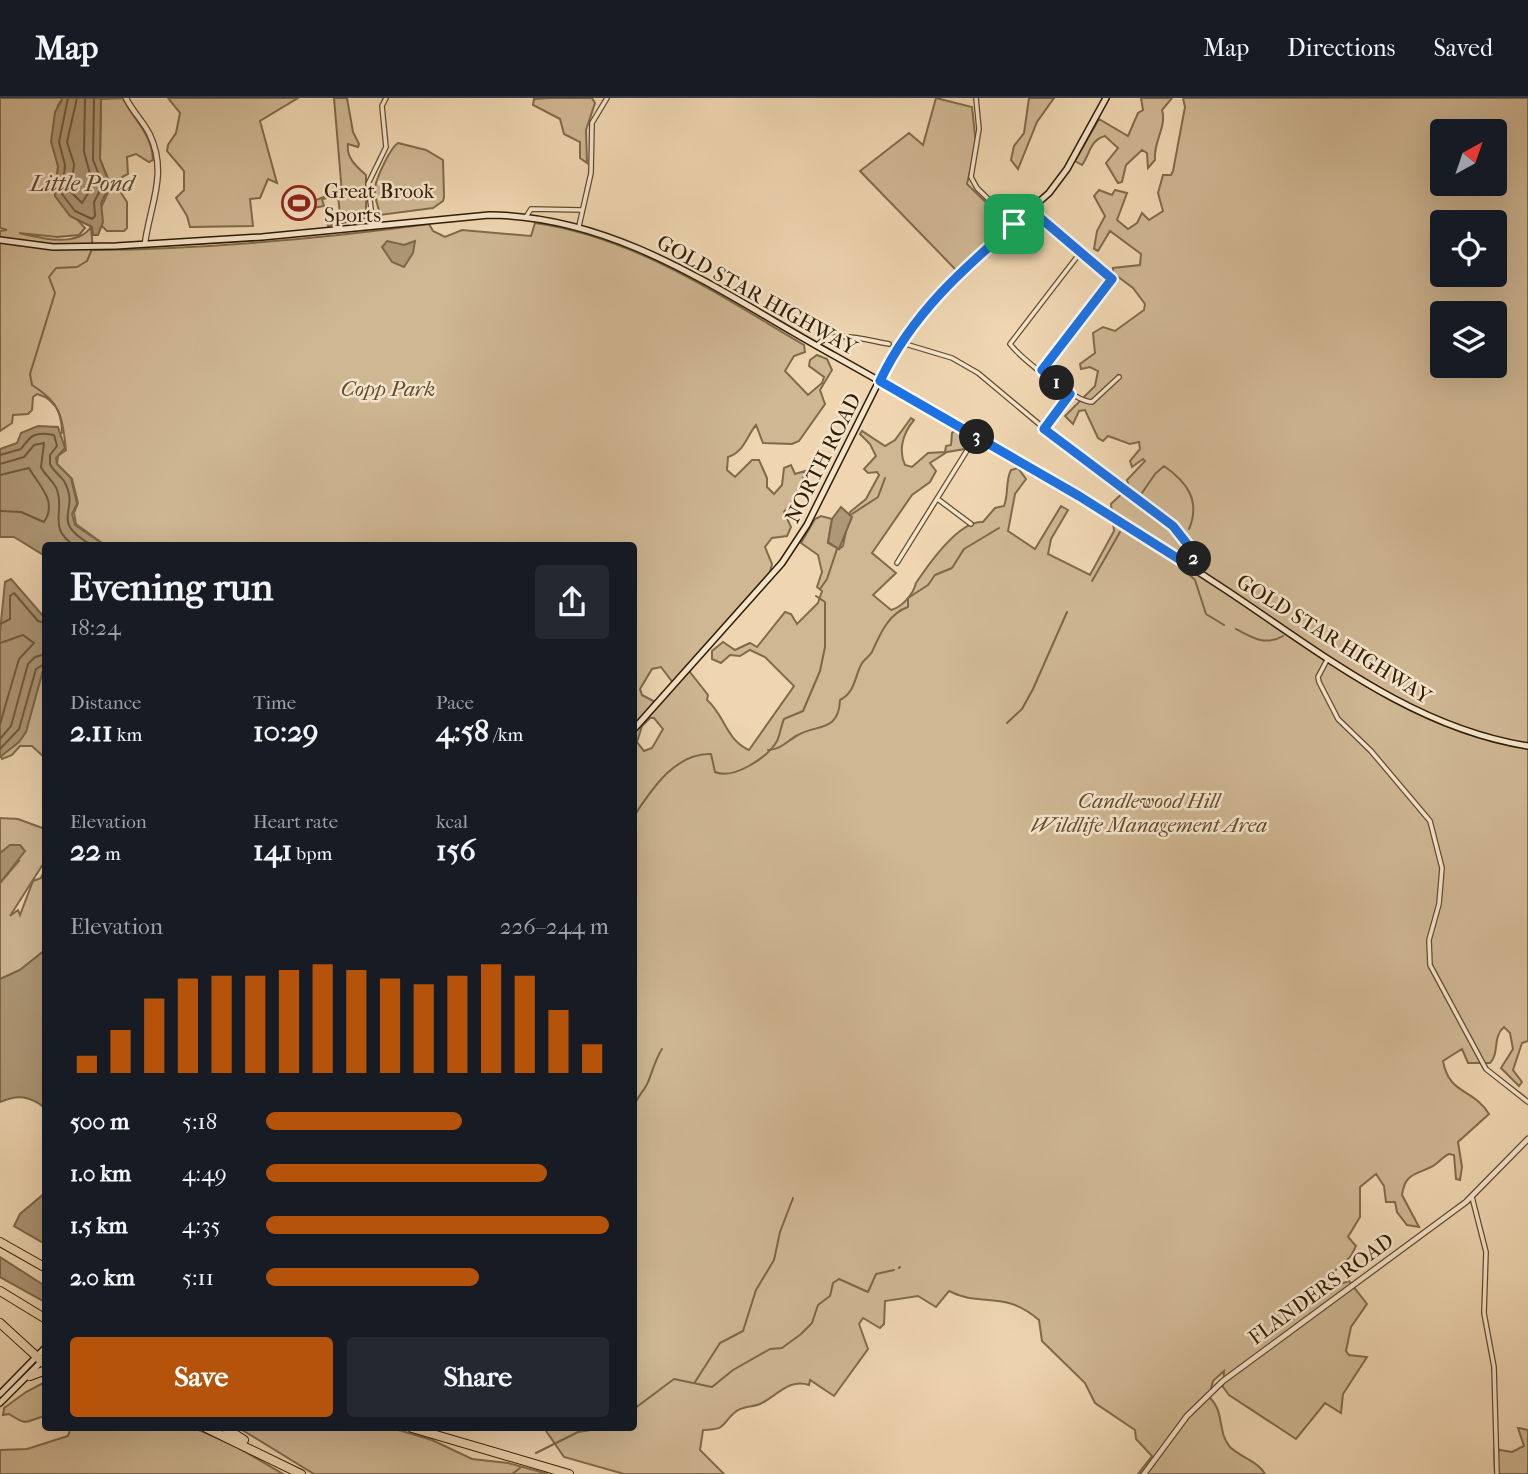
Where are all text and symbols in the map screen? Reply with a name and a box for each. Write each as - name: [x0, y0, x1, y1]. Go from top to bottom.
- text: Map: [35, 29, 98, 68]
- text: Map: [1203, 34, 1249, 62]
- text: Directions: [1287, 34, 1395, 62]
- text: Saved: [1433, 34, 1493, 62]
- north arrow: [1430, 119, 1507, 196]
- map controls: [1430, 119, 1507, 378]
- water label: Little Pond: [28, 170, 137, 197]
- place label: Great Brook Sports: [324, 179, 434, 227]
- sports icon: Great Brook Sports: [280, 184, 318, 222]
- pin: [984, 194, 1044, 254]
- icon: arrive: [995, 205, 1033, 243]
- button: locate: [1430, 210, 1507, 287]
- street label: GOLD STAR HIGHWAY: [653, 230, 862, 360]
- button: layers: [1430, 301, 1507, 378]
- pin: 1: [1040, 366, 1074, 400]
- text: 1: [1053, 371, 1060, 393]
- park label: Copp Park: [341, 377, 435, 401]
- street label: NORTH ROAD: [780, 389, 866, 527]
- pin: 3: [960, 420, 995, 454]
- text: 3: [973, 425, 980, 447]
- pin: 2: [1176, 542, 1212, 576]
- text: 2: [1189, 547, 1198, 569]
- text: Evening run: [70, 565, 273, 610]
- button: share: [535, 565, 609, 639]
- street label: GOLD STAR HIGHWAY: [1232, 569, 1436, 709]
- text: 18:24: [70, 614, 121, 641]
- text: Distance: [70, 692, 141, 714]
- text: Time: [253, 692, 296, 714]
- text: Pace: [436, 692, 474, 714]
- text: 2.11: [70, 714, 113, 749]
- text: 10:29: [253, 714, 319, 749]
- text: 4:58: [436, 714, 489, 749]
- text: km: [113, 724, 142, 746]
- text: /km: [489, 724, 523, 746]
- park label: Candlewood Hill Wildlife Management Area: [1031, 789, 1267, 837]
- text: Elevation: [70, 811, 147, 833]
- text: Heart rate: [253, 811, 338, 833]
- text: kcal: [436, 811, 468, 833]
- text: 22: [70, 833, 101, 868]
- text: 141: [253, 833, 292, 868]
- text: 156: [436, 833, 476, 868]
- text: m: [101, 843, 121, 865]
- text: bpm: [292, 843, 332, 865]
- text: Elevation: [70, 913, 163, 940]
- text: 226–244 m: [500, 913, 609, 940]
- text: 500 m: [70, 1108, 129, 1135]
- text: 5:18: [182, 1108, 217, 1135]
- text: 1.0 km: [70, 1160, 131, 1187]
- text: 4:49: [182, 1160, 227, 1187]
- text: 1.5 km: [70, 1212, 128, 1239]
- text: 4:35: [182, 1212, 221, 1239]
- street label: FLANDERS ROAD: [1244, 1228, 1398, 1350]
- text: 2.0 km: [70, 1264, 135, 1291]
- text: 5:11: [182, 1264, 214, 1291]
- button: Save: [70, 1337, 333, 1417]
- button: Share: [347, 1337, 609, 1417]

